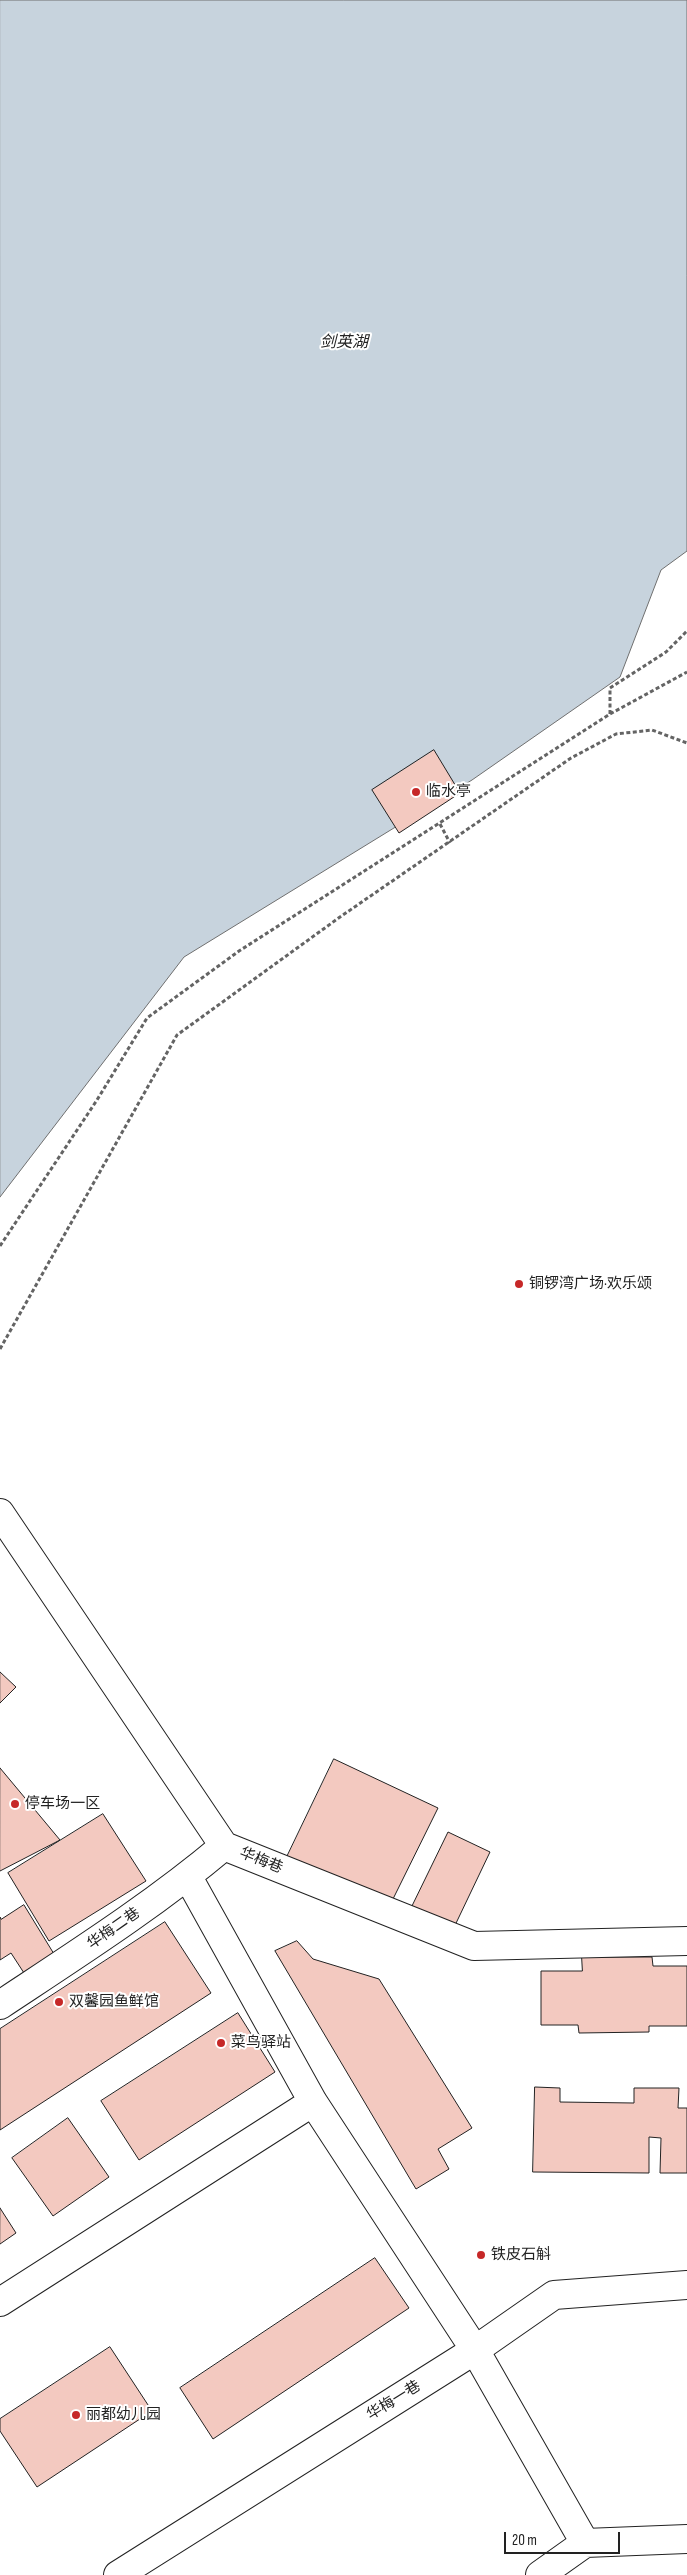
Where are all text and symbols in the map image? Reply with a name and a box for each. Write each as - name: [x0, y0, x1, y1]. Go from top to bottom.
- water label: 剑英湖: [320, 333, 368, 353]
- place label: 临水亭: [426, 783, 471, 801]
- marker: 临水亭: [410, 786, 422, 798]
- place label: 铜锣湾广场·欢乐颂: [529, 1275, 652, 1293]
- marker: 铜锣湾广场·欢乐颂: [513, 1278, 525, 1290]
- place label: 停车场一区: [25, 1795, 100, 1813]
- marker: 停车场一区: [9, 1798, 21, 1810]
- street label: 华梅巷: [237, 1844, 285, 1878]
- street label: 华梅二巷: [84, 1904, 144, 1954]
- place label: 双馨园鱼鲜馆: [69, 1993, 159, 2011]
- marker: 双馨园鱼鲜馆: [53, 1996, 65, 2008]
- place label: 菜鸟驿站: [231, 2034, 291, 2052]
- marker: 菜鸟驿站: [215, 2037, 227, 2049]
- place label: 铁皮石斛: [491, 2246, 551, 2264]
- marker: 铁皮石斛: [475, 2249, 487, 2261]
- street label: 华梅一巷: [364, 2377, 424, 2425]
- place label: 丽都幼儿园: [86, 2406, 161, 2424]
- marker: 丽都幼儿园: [70, 2409, 82, 2421]
- scale bar: [507, 2522, 623, 2554]
- text: 20 m: [512, 2531, 537, 2550]

